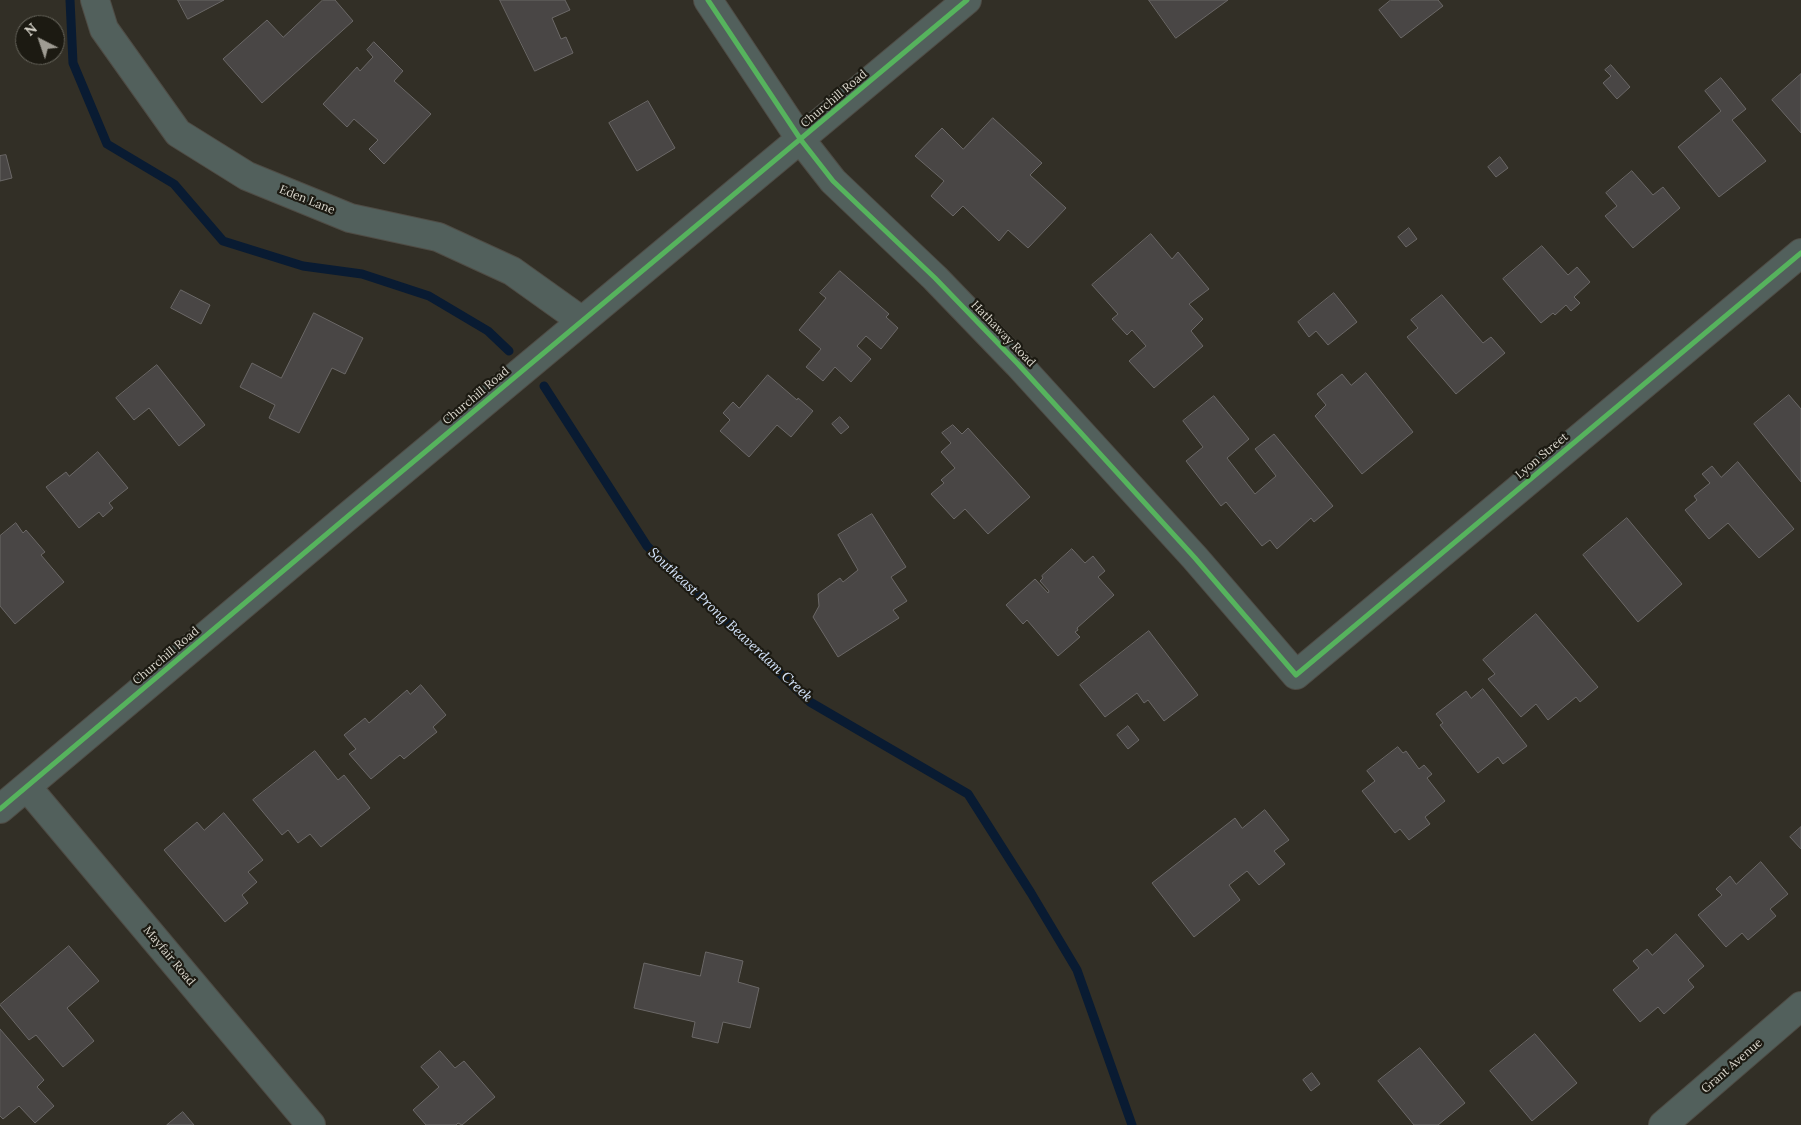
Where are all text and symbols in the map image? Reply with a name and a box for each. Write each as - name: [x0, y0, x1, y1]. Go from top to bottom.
- north arrow: [15, 15, 65, 65]
- text: N: [21, 19, 41, 40]
- street label: Churchill Road: [798, 67, 870, 131]
- street label: Eden Lane: [277, 182, 337, 218]
- street label: Hathaway Road: [968, 298, 1038, 370]
- street label: Churchill Road: [440, 364, 512, 428]
- street label: Lyon Street: [1513, 430, 1571, 482]
- water label: Southeast Prong Beaverdam Creek: [644, 544, 816, 706]
- street label: Churchill Road: [130, 624, 202, 688]
- street label: Mayfair Road: [140, 923, 198, 989]
- street label: Grant Avenue: [1699, 1036, 1765, 1096]

